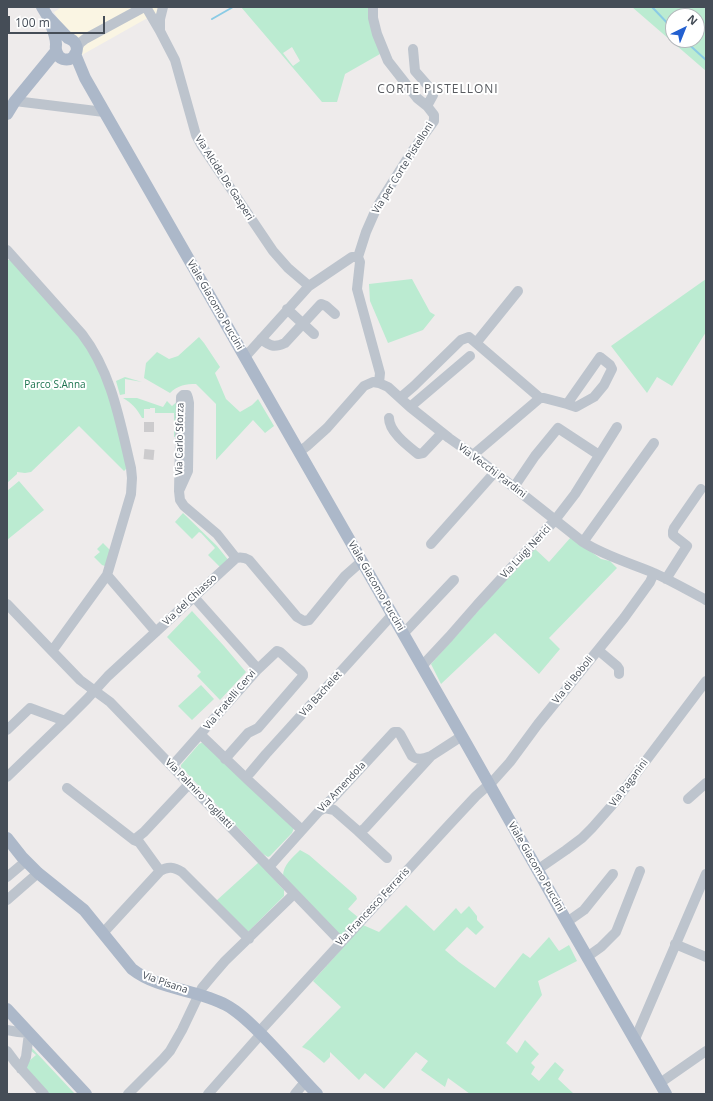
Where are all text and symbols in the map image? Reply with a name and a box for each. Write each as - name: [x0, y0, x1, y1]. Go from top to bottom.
- scale bar: [10, 8, 107, 34]
- north arrow: [665, 8, 705, 48]
- text: N: [684, 11, 701, 28]
- text: 100 m: [15, 14, 50, 31]
- district label: CORTE PISTELLONI: [377, 83, 499, 97]
- street label: Via per Corte Pistelloni: [370, 120, 436, 216]
- street label: Via Alcide De Gasperi: [192, 133, 256, 223]
- street label: Viale Giacomo Puccini: [184, 258, 246, 352]
- park label: Parco S.Anna: [24, 379, 86, 391]
- street label: Via Carlo Sforza: [173, 402, 187, 476]
- street label: Via Vecchi Pardini: [456, 442, 528, 500]
- street label: Via Luigi Nerici: [498, 523, 554, 581]
- street label: Viale Giacomo Puccini: [345, 539, 407, 633]
- street label: Via del Chiasso: [160, 572, 220, 628]
- street label: Via di Boboli: [550, 654, 596, 706]
- street label: Via Fratelli Cervi: [202, 668, 258, 732]
- street label: Via Bachelet: [298, 669, 344, 719]
- street label: Via Palmiro Togliatti: [163, 757, 235, 831]
- street label: Via Paganini: [607, 757, 651, 809]
- street label: Via Amendola: [316, 759, 368, 815]
- street label: Viale Giacomo Puccini: [505, 820, 567, 914]
- street label: Via Francesco Ferraris: [334, 866, 412, 948]
- street label: Via Pisana: [141, 970, 189, 996]

